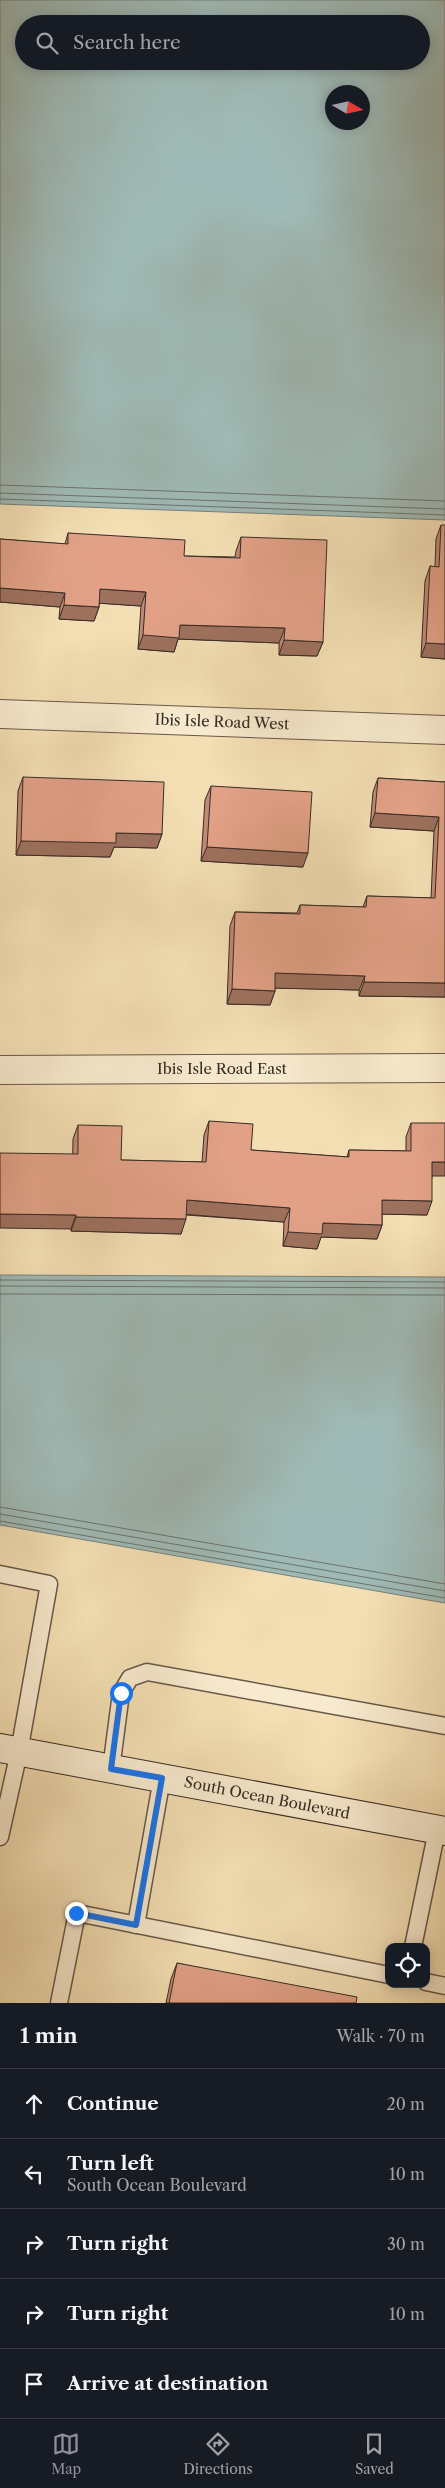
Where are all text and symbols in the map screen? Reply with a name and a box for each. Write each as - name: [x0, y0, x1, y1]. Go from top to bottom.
- search box: [15, 15, 430, 70]
- icon: search: [33, 29, 61, 57]
- text: Search here: [73, 31, 181, 54]
- north arrow: [325, 85, 370, 130]
- street label: Ibis Isle Road West: [154, 710, 290, 733]
- street label: Ibis Isle Road East: [157, 1059, 288, 1078]
- route start: [110, 1682, 133, 1705]
- street label: South Ocean Boulevard: [183, 1772, 352, 1823]
- route end: [65, 1902, 88, 1925]
- map controls: [385, 1943, 430, 1988]
- button: locate: [385, 1943, 430, 1988]
- text: 1 min: [20, 2023, 78, 2048]
- text: Walk · 70 m: [337, 2026, 425, 2046]
- icon: ahead: [20, 2090, 48, 2118]
- text: Continue: [67, 2092, 159, 2115]
- text: 20 m: [386, 2094, 425, 2114]
- text: Turn left: [67, 2152, 154, 2175]
- icon: left: [20, 2160, 48, 2188]
- text: 10 m: [389, 2164, 425, 2184]
- text: South Ocean Boulevard: [67, 2175, 247, 2195]
- icon: right: [20, 2230, 48, 2258]
- text: Turn right: [67, 2232, 168, 2255]
- text: 30 m: [387, 2234, 425, 2254]
- icon: right: [20, 2300, 48, 2328]
- text: Turn right: [67, 2302, 168, 2325]
- text: 10 m: [389, 2304, 425, 2324]
- icon: arrive: [20, 2370, 48, 2398]
- text: Arrive at destination: [67, 2372, 268, 2395]
- tab: Map: [51, 2430, 81, 2478]
- tab: Directions: [183, 2430, 253, 2478]
- tab: Saved: [355, 2430, 394, 2478]

